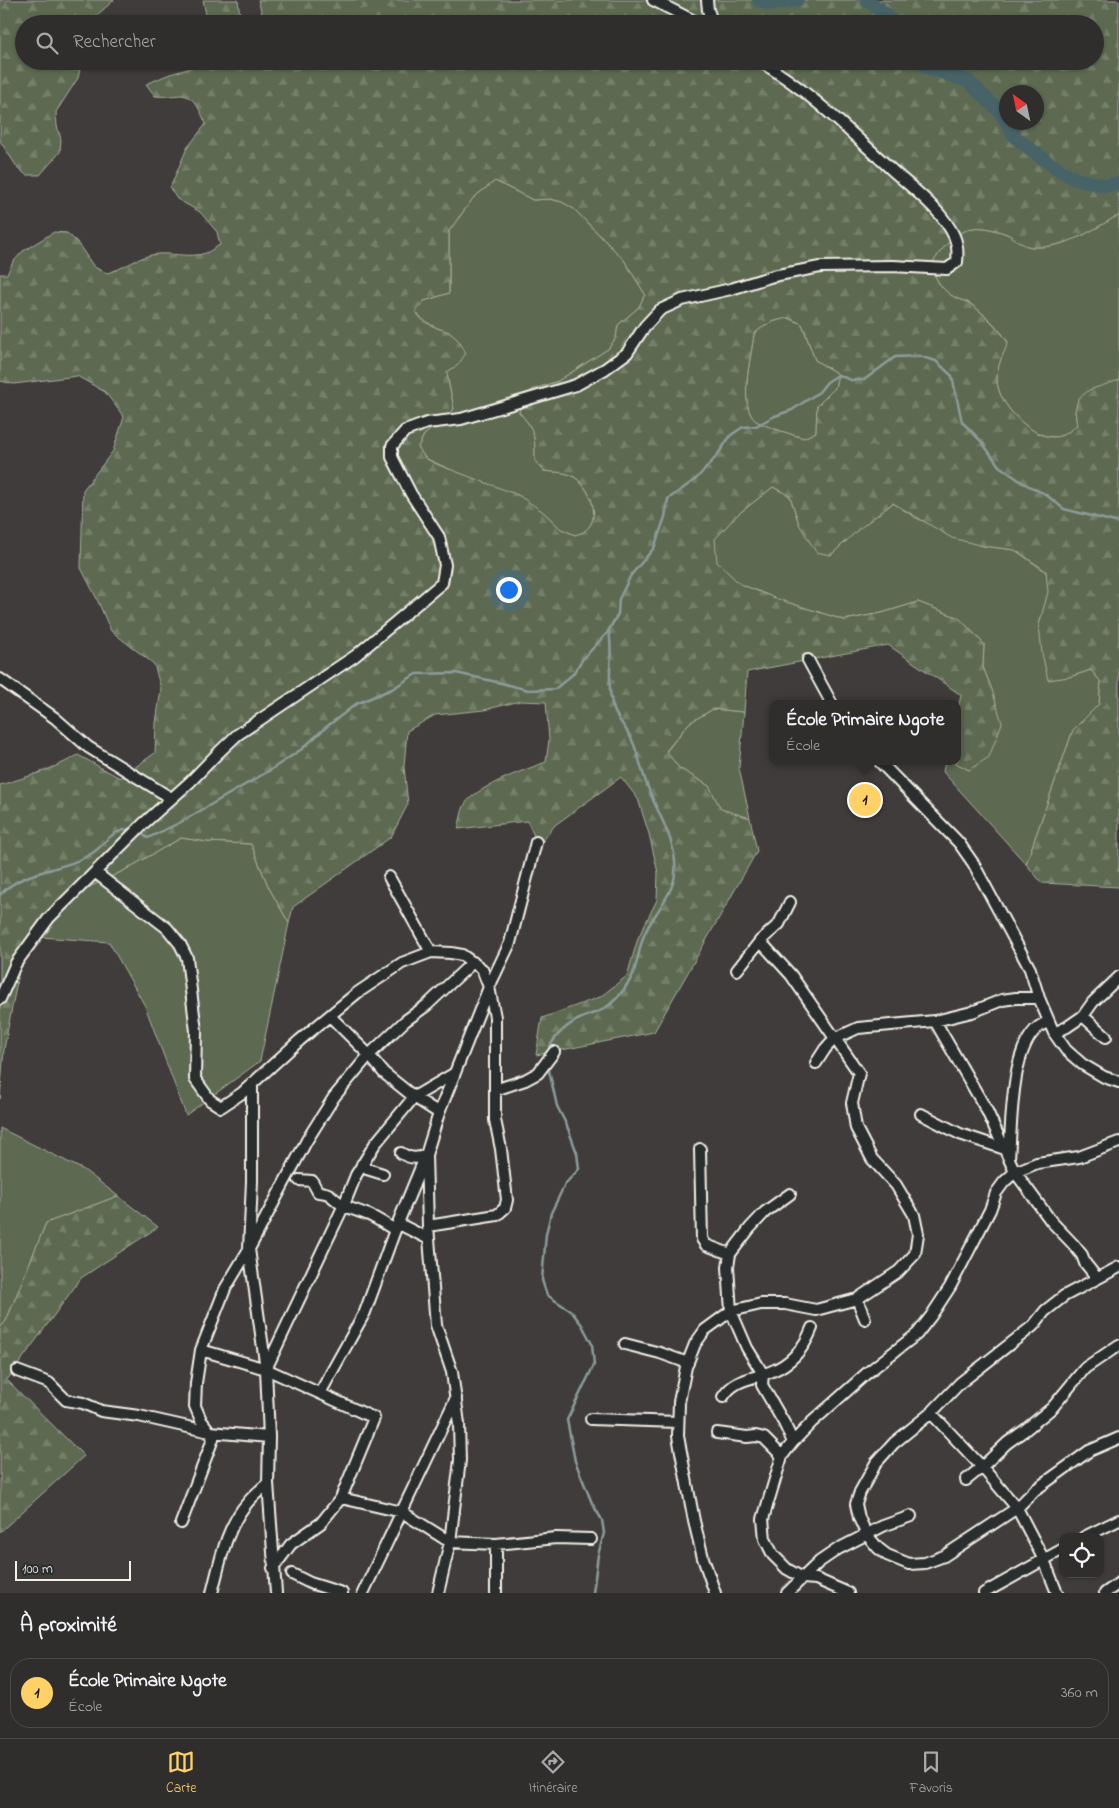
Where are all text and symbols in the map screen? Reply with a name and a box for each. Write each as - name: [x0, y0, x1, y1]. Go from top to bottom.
- search box: [15, 15, 1104, 70]
- icon: search: [33, 29, 61, 57]
- text: Rechercher: [73, 29, 156, 56]
- north arrow: [999, 85, 1044, 130]
- your location: [496, 577, 522, 603]
- popup: [769, 700, 961, 765]
- text: École Primaire Ngote: [786, 707, 944, 734]
- text: École: [786, 734, 820, 758]
- pin: 1: [849, 781, 881, 819]
- map controls: [1059, 1533, 1104, 1578]
- button: locate: [1059, 1533, 1104, 1578]
- scale bar: [15, 1558, 131, 1581]
- text: 100 m: [22, 1559, 53, 1580]
- text: À proximité: [20, 1611, 117, 1641]
- text: École Primaire Ngote: [68, 1668, 227, 1695]
- text: 1: [34, 1681, 40, 1705]
- text: 360 m: [1061, 1681, 1098, 1705]
- text: École: [68, 1695, 103, 1719]
- tab: Carte: [166, 1748, 197, 1799]
- tab: Itinéraire: [529, 1748, 577, 1799]
- tab: Favoris: [910, 1748, 953, 1799]

